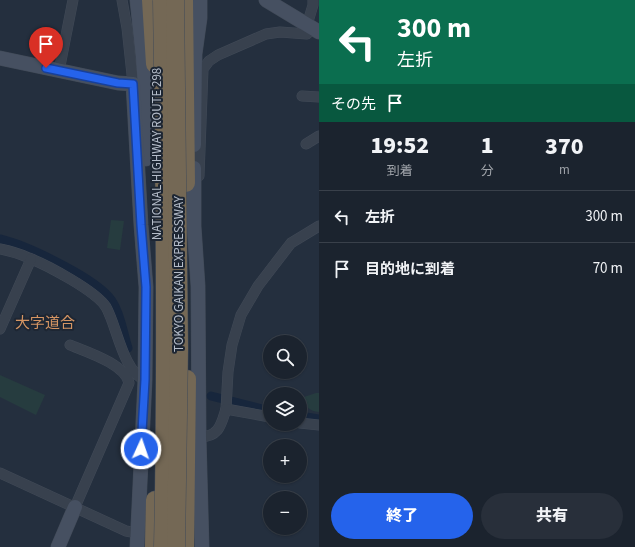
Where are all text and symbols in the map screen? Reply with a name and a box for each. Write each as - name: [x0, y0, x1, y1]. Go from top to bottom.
- text: 300 m: [397, 8, 471, 48]
- icon: left: [331, 16, 383, 68]
- pin: [29, 27, 63, 68]
- icon: arrive: [35, 33, 57, 55]
- text: 左折: [397, 48, 433, 73]
- street label: NATIONAL HIGHWAY ROUTE 298: [148, 68, 166, 240]
- icon: arrive: [384, 92, 406, 114]
- text: その先: [331, 94, 376, 115]
- text: 19:52: [370, 128, 429, 163]
- text: 1: [481, 128, 494, 163]
- text: 370: [545, 129, 584, 164]
- text: m: [559, 161, 570, 179]
- text: 到着: [387, 162, 413, 180]
- text: 分: [481, 162, 494, 180]
- street label: TOKYO GAIKAN EXPRESSWAY: [170, 195, 188, 352]
- icon: left: [331, 206, 353, 228]
- text: 300 m: [585, 206, 623, 227]
- text: 左折: [365, 207, 395, 228]
- icon: arrive: [331, 258, 353, 280]
- text: 70 m: [593, 258, 623, 279]
- text: 目的地に到着: [365, 259, 455, 280]
- district label: 大字道合: [15, 313, 75, 334]
- map controls: [263, 335, 307, 535]
- button: search: [263, 335, 307, 379]
- button: layers: [263, 387, 307, 431]
- position arrow: [120, 428, 162, 470]
- button: +: [263, 439, 307, 483]
- button: −: [263, 491, 307, 535]
- button: 終了: [331, 493, 473, 539]
- button: 共有: [481, 493, 623, 539]

